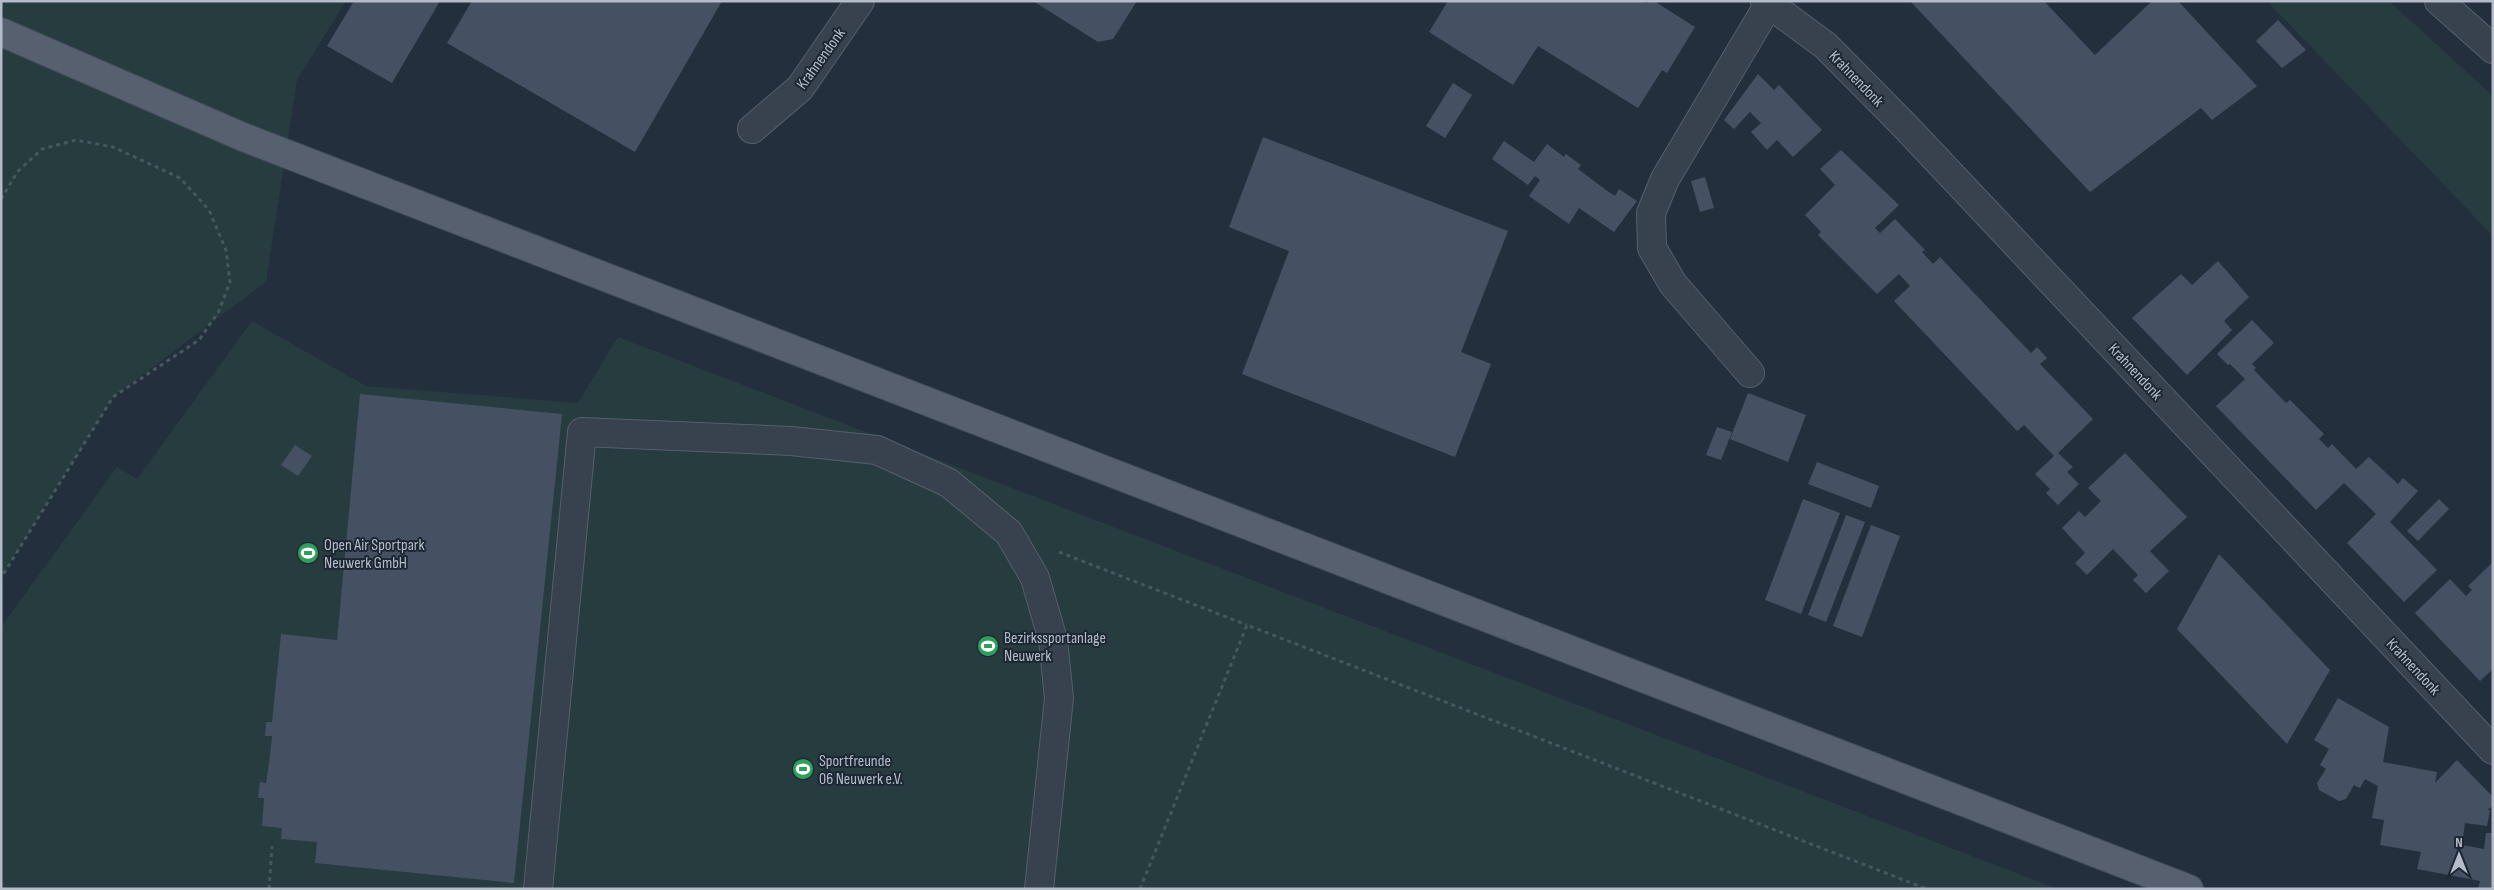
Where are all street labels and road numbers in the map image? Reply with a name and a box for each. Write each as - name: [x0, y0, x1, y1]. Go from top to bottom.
- street label: Krahnendonk: [793, 25, 850, 93]
- street label: Krahnendonk: [1824, 47, 1887, 111]
- street label: Krahnendonk: [2104, 340, 2166, 404]
- street label: Krahnendonk: [2382, 635, 2444, 699]

